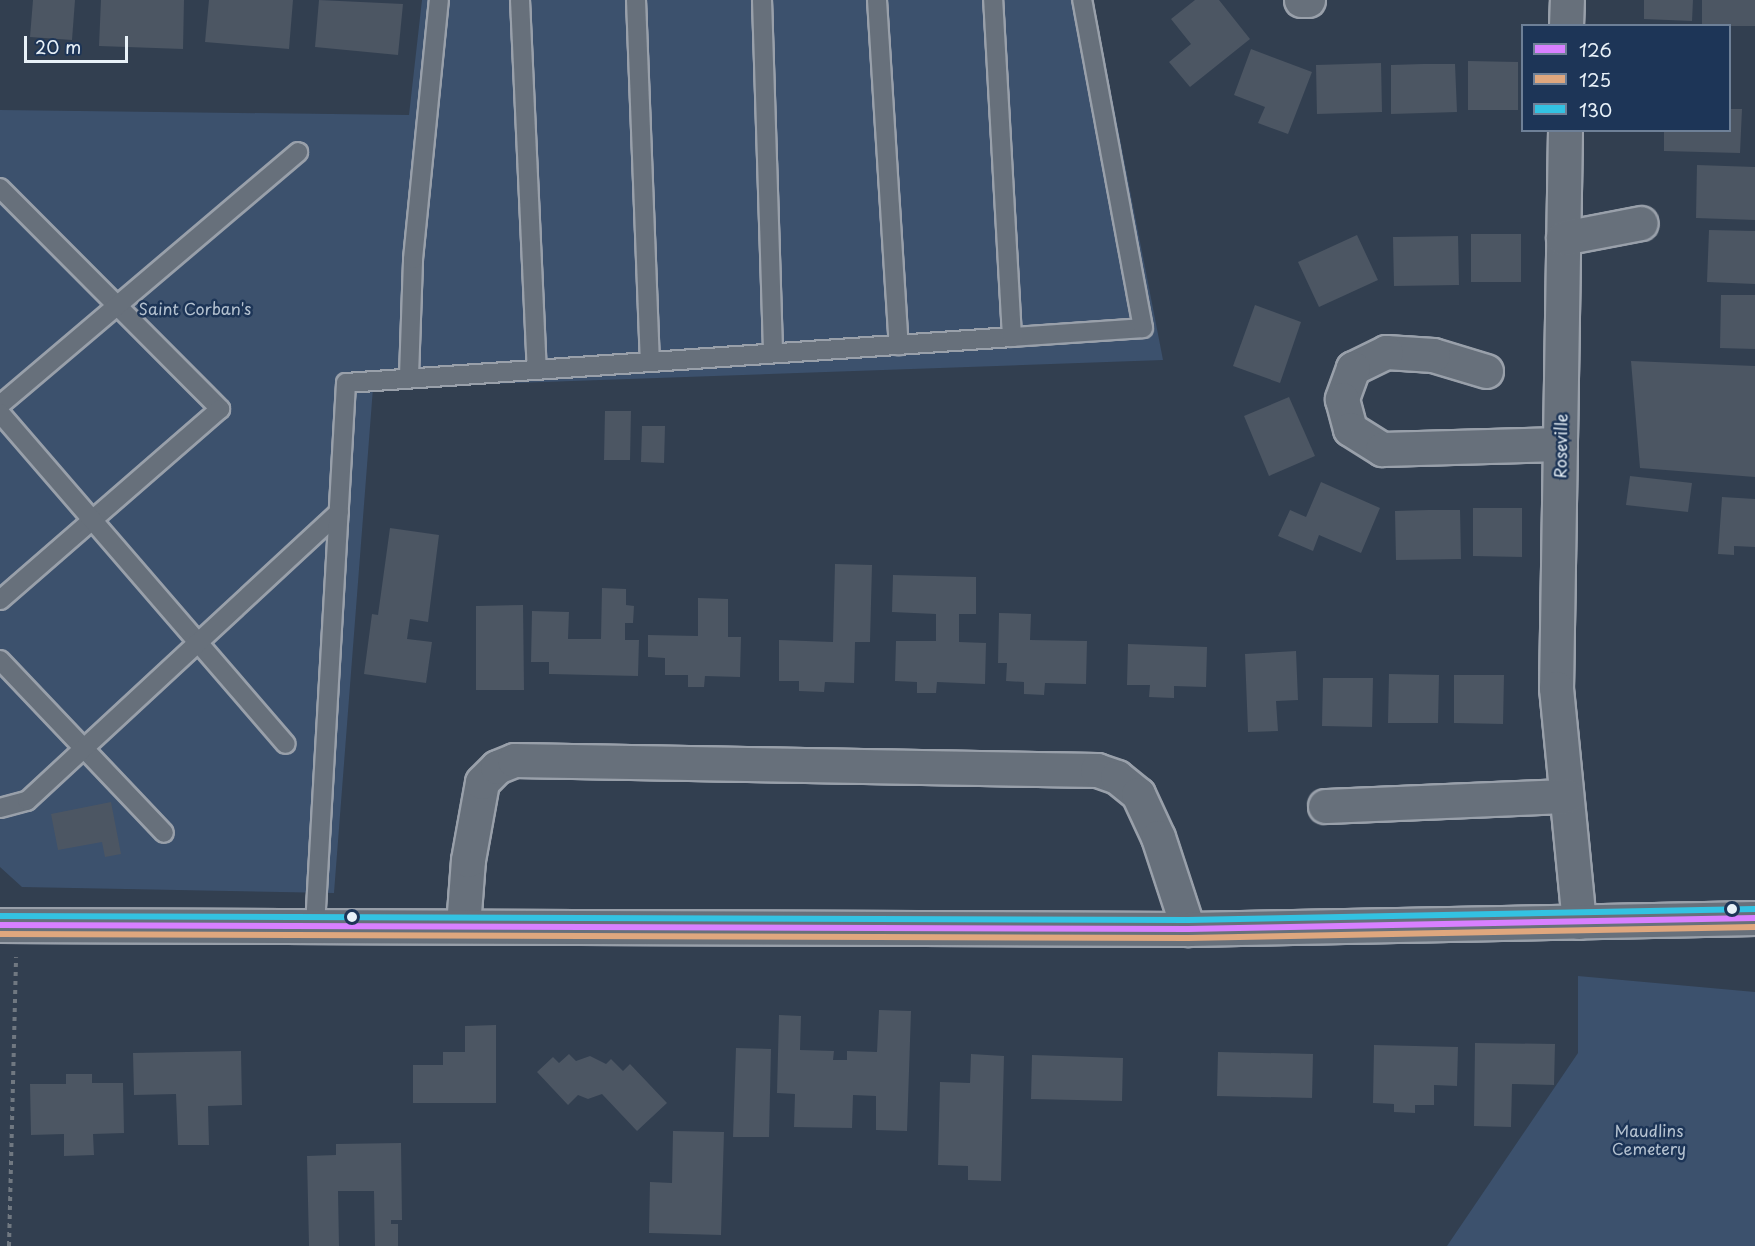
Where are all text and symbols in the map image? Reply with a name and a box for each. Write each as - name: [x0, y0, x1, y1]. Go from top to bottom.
- scale bar: [27, 24, 130, 62]
- legend: [1521, 24, 1731, 132]
- text: 20 m: [35, 33, 81, 60]
- text: 126: [1579, 36, 1612, 63]
- text: 125: [1579, 66, 1611, 93]
- text: 130: [1579, 96, 1612, 123]
- park label: Saint Corban's: [138, 298, 252, 318]
- street label: Roseville: [1550, 413, 1570, 479]
- unlabelled marker: [1726, 903, 1738, 915]
- unlabelled marker: [346, 911, 358, 923]
- park label: Maudlins Cemetery: [1612, 1120, 1686, 1158]

